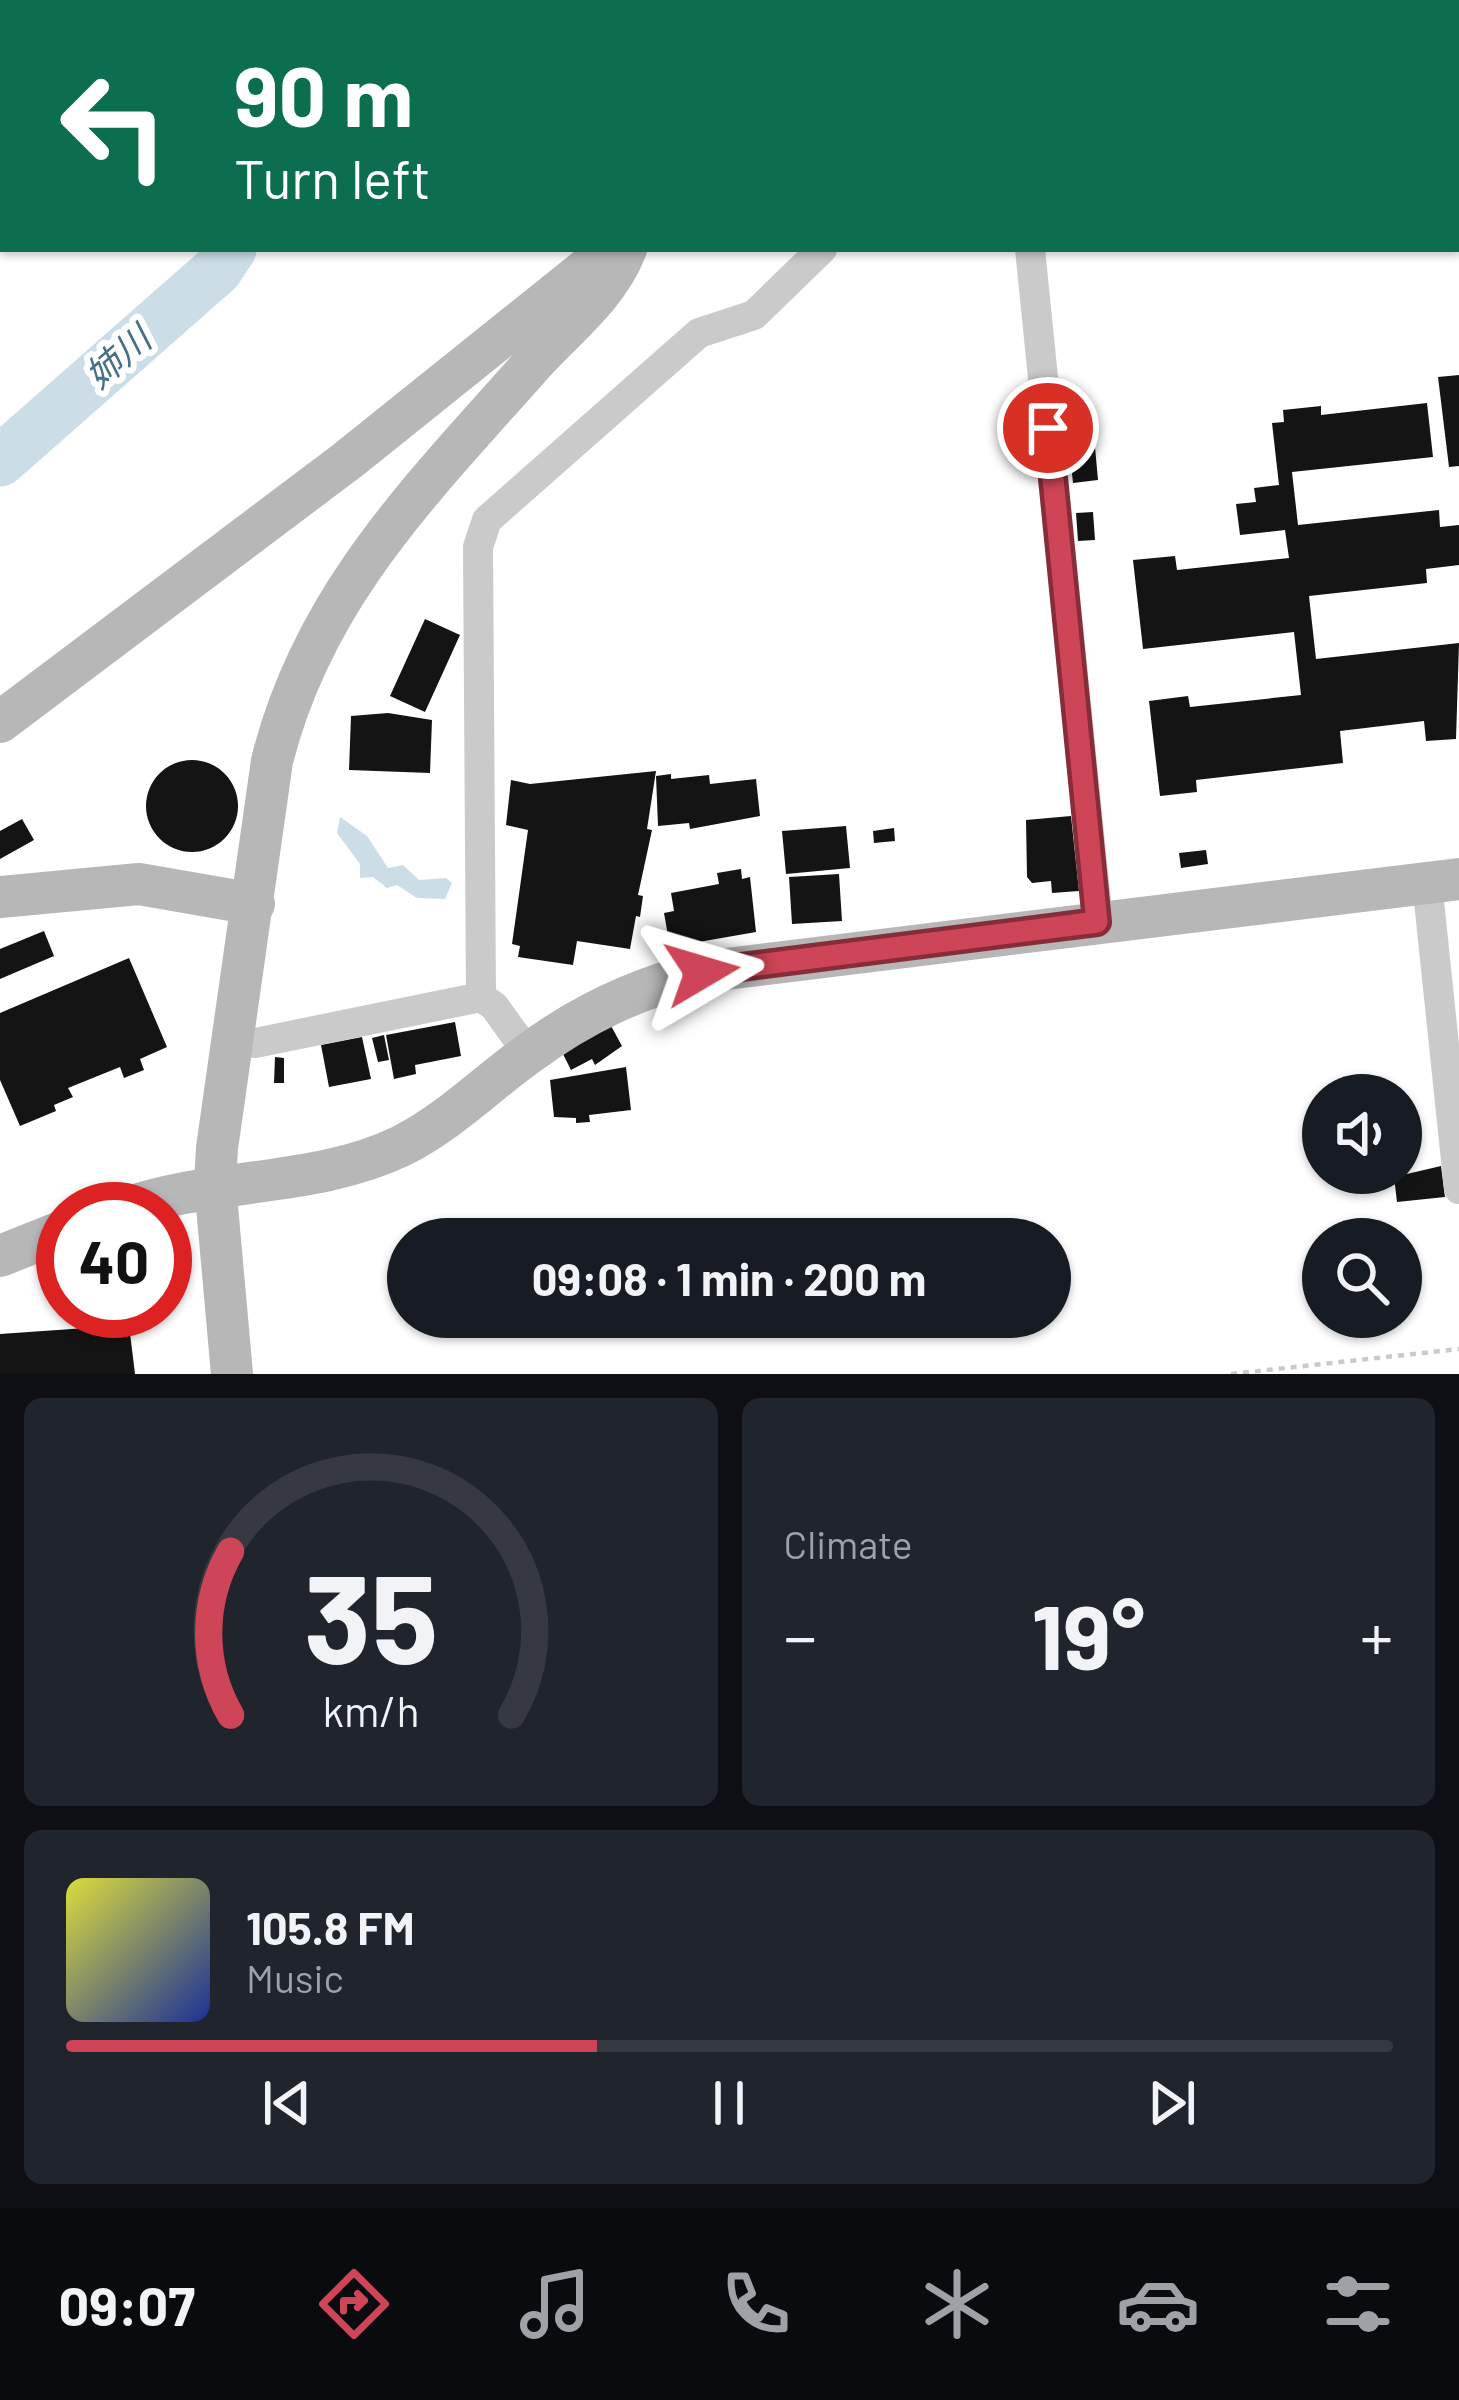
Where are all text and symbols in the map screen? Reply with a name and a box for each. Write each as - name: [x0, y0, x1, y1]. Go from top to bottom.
- text: 90 m: [234, 43, 413, 144]
- icon: left: [36, 48, 192, 204]
- text: Turn left: [234, 145, 431, 210]
- water label: 姉川: [76, 313, 161, 396]
- pin: [997, 377, 1099, 479]
- icon: arrive: [1015, 395, 1081, 461]
- position arrow: [639, 909, 765, 1035]
- map controls: [1302, 1074, 1422, 1338]
- button: sound: [1302, 1074, 1422, 1194]
- speed limit sign: 40: [36, 1182, 192, 1338]
- button: search: [1302, 1218, 1422, 1338]
- text: 09:08 · 1 min · 200 m: [532, 1251, 926, 1305]
- text: Climate: [784, 1520, 913, 1567]
- text: 35: [303, 1539, 438, 1689]
- text: 19°: [1032, 1580, 1145, 1688]
- text: −: [784, 1595, 817, 1674]
- text: +: [1360, 1595, 1393, 1674]
- text: km/h: [322, 1684, 419, 1736]
- text: 105.8 FM: [246, 1900, 415, 1954]
- text: Music: [246, 1954, 344, 2001]
- icon: previous: [254, 2070, 320, 2136]
- icon: pause: [696, 2070, 762, 2136]
- icon: next: [1139, 2070, 1205, 2136]
- icon: directions: [312, 2262, 396, 2346]
- icon: music: [513, 2262, 597, 2346]
- icon: phone: [714, 2262, 798, 2346]
- icon: climate: [915, 2262, 999, 2346]
- icon: car: [1116, 2262, 1200, 2346]
- icon: filters: [1316, 2262, 1400, 2346]
- text: 09:07: [58, 2272, 195, 2337]

